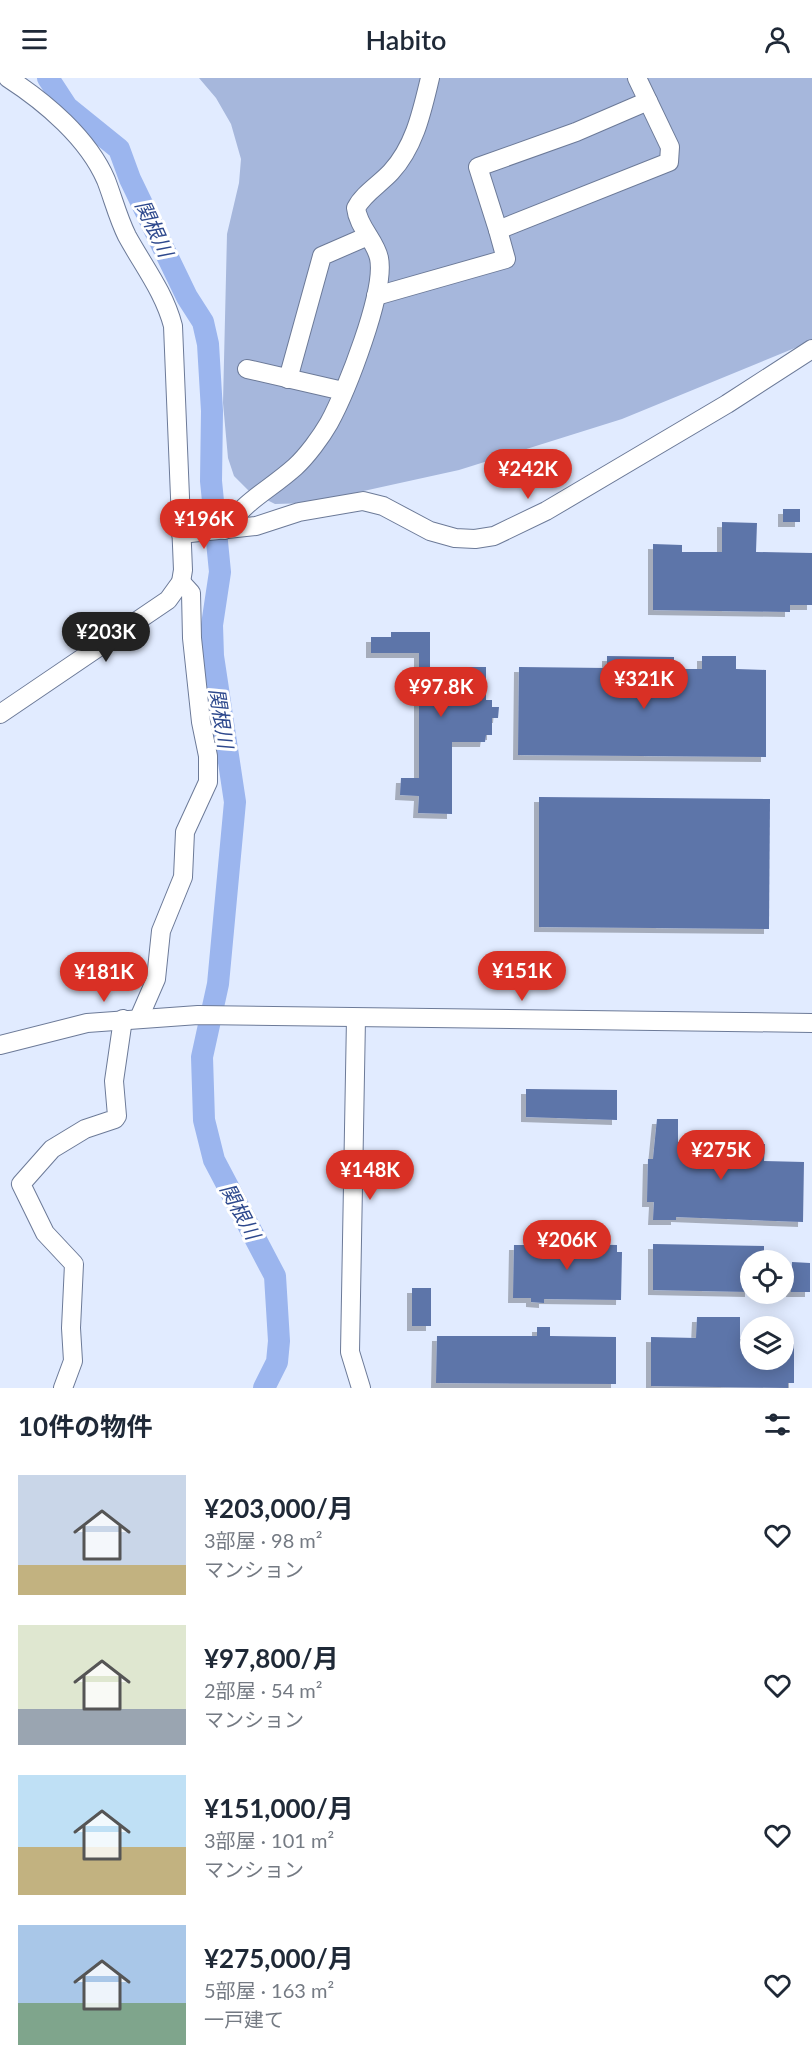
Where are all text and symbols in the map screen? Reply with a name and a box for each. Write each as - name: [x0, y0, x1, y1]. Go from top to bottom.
- icon: menu: [18, 23, 51, 56]
- text: Habito: [365, 23, 447, 56]
- icon: person: [761, 23, 794, 56]
- water label: 関根川: [131, 196, 179, 262]
- pin: ¥242K: [486, 449, 570, 500]
- text: ¥242K: [498, 456, 558, 480]
- pin: ¥196K: [162, 499, 246, 550]
- text: ¥196K: [174, 506, 234, 530]
- pin: ¥203K: [64, 612, 148, 663]
- text: ¥203K: [76, 619, 136, 643]
- pin: ¥321K: [602, 659, 686, 710]
- text: ¥321K: [614, 666, 674, 690]
- pin: ¥97.8K: [392, 667, 490, 718]
- text: ¥97.8K: [409, 674, 473, 698]
- water label: 関根川: [205, 686, 239, 751]
- pin: ¥151K: [480, 951, 564, 1002]
- pin: ¥181K: [62, 952, 146, 1003]
- text: ¥151K: [492, 958, 552, 982]
- text: ¥181K: [74, 959, 134, 983]
- pin: ¥275K: [679, 1130, 763, 1181]
- text: ¥275K: [691, 1137, 751, 1161]
- pin: ¥148K: [328, 1150, 412, 1201]
- text: ¥148K: [340, 1157, 400, 1181]
- water label: 関根川: [216, 1179, 267, 1245]
- pin: ¥206K: [525, 1220, 609, 1271]
- text: ¥206K: [537, 1227, 597, 1251]
- map controls: [740, 1250, 794, 1370]
- button: locate: [740, 1250, 794, 1304]
- button: layers: [740, 1316, 794, 1370]
- icon: filters: [761, 1408, 794, 1441]
- text: 10件の物件: [18, 1410, 152, 1442]
- text: ¥203,000/月: [204, 1492, 354, 1524]
- icon: home: [66, 1499, 138, 1571]
- icon: heart: [761, 1519, 794, 1552]
- text: 3部屋 · 98 m²: [204, 1528, 323, 1552]
- text: マンション: [204, 1557, 304, 1581]
- text: ¥97,800/月: [204, 1642, 339, 1674]
- icon: home: [66, 1649, 138, 1721]
- icon: heart: [761, 1669, 794, 1702]
- text: 2部屋 · 54 m²: [204, 1678, 323, 1702]
- text: マンション: [204, 1707, 304, 1731]
- text: ¥151,000/月: [204, 1792, 354, 1824]
- icon: home: [66, 1799, 138, 1871]
- icon: heart: [761, 1819, 794, 1852]
- text: 3部屋 · 101 m²: [204, 1828, 334, 1852]
- text: マンション: [204, 1857, 304, 1881]
- text: ¥275,000/月: [204, 1942, 354, 1974]
- icon: home: [66, 1949, 138, 2021]
- icon: heart: [761, 1969, 794, 2002]
- text: 5部屋 · 163 m²: [204, 1978, 334, 2002]
- text: 一戸建て: [204, 2007, 284, 2031]

